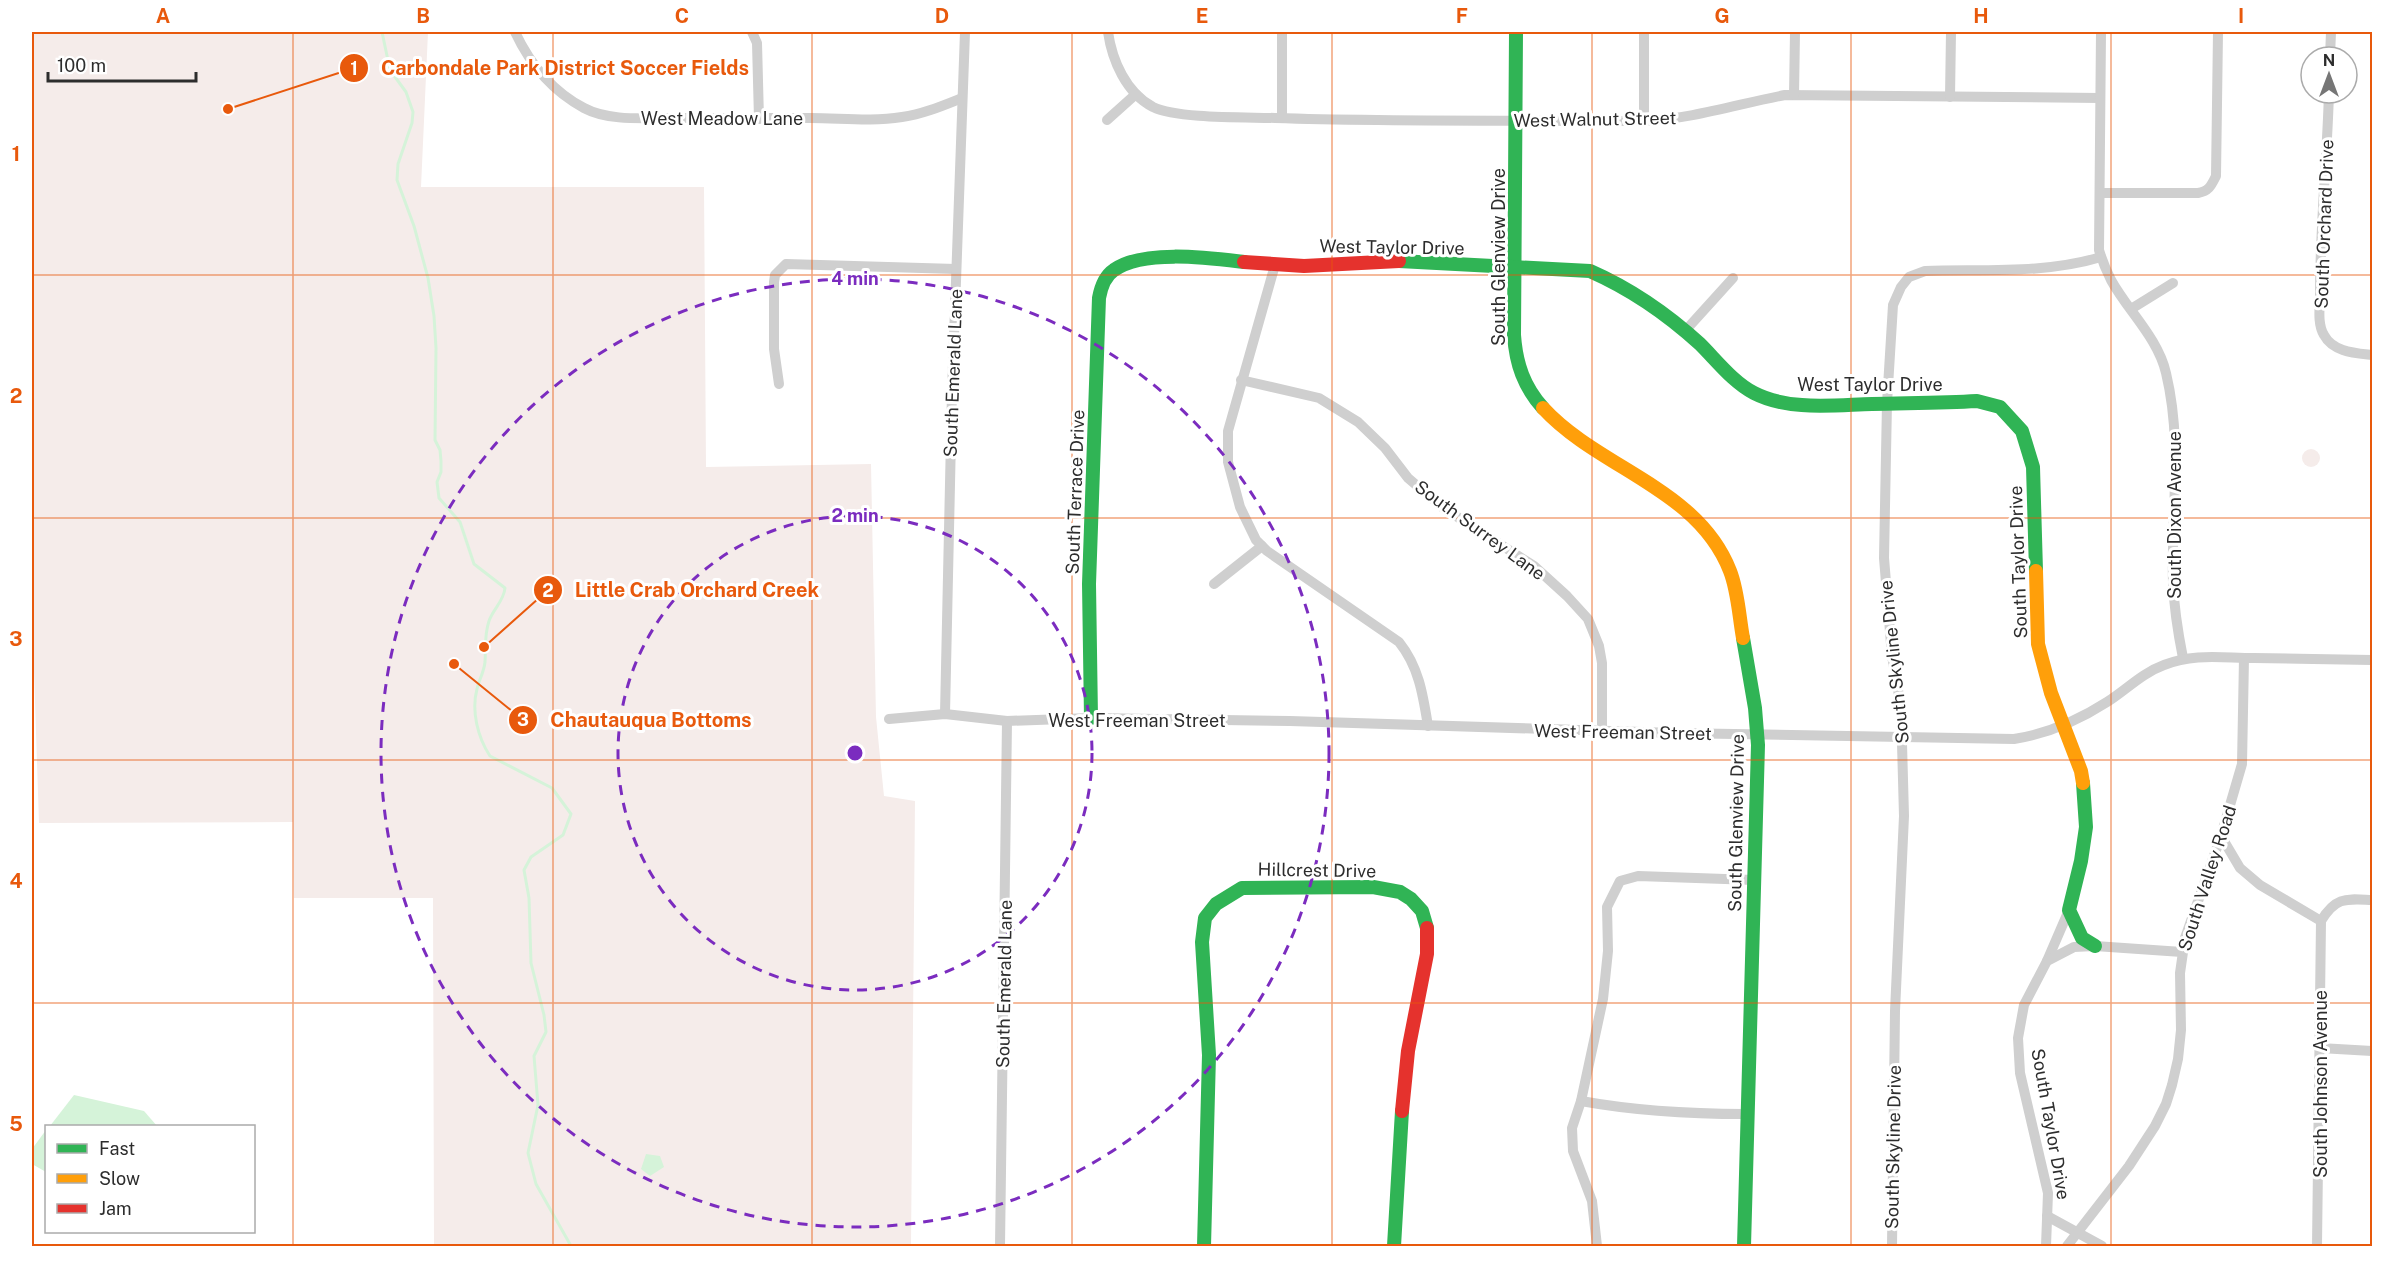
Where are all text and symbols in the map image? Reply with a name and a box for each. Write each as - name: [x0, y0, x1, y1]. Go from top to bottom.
- text: A: [156, 4, 170, 28]
- text: B: [416, 4, 430, 28]
- text: C: [675, 4, 689, 28]
- text: D: [935, 4, 949, 28]
- text: E: [1196, 4, 1208, 28]
- text: F: [1456, 4, 1468, 28]
- text: G: [1714, 4, 1730, 28]
- text: H: [1973, 4, 1989, 28]
- text: I: [2238, 4, 2244, 28]
- scale bar: [48, 45, 196, 83]
- north arrow: [2299, 45, 2359, 105]
- callout: Carbondale Park District Soccer Fields: [339, 49, 761, 87]
- text: N: [2323, 51, 2335, 70]
- text: 100 m: [57, 55, 106, 76]
- text: Carbondale Park District Soccer Fields: [381, 56, 749, 80]
- text: 1: [350, 58, 358, 79]
- street label: West Walnut Street: [1513, 107, 1677, 131]
- street label: West Meadow Lane: [641, 108, 803, 129]
- street label: South Orchard Drive: [2311, 139, 2337, 309]
- text: 1: [12, 142, 20, 166]
- street label: South Glenview Drive: [1488, 168, 1509, 346]
- street label: West Taylor Drive: [1319, 235, 1465, 259]
- text: 4 min: [831, 268, 879, 289]
- street label: South Emerald Lane: [940, 288, 966, 458]
- street label: West Taylor Drive: [1797, 374, 1943, 395]
- text: 2: [10, 384, 22, 408]
- street label: South Terrace Drive: [1062, 409, 1088, 575]
- street label: South Dixon Avenue: [2164, 431, 2185, 599]
- street label: South Surrey Lane: [1411, 476, 1549, 584]
- street label: South Taylor Drive: [2005, 485, 2031, 639]
- text: 2 min: [831, 505, 879, 526]
- callout: Little Crab Orchard Creek: [533, 571, 831, 609]
- text: Little Crab Orchard Creek: [575, 578, 820, 602]
- street label: South Skyline Drive: [1875, 579, 1913, 745]
- text: 2: [542, 580, 554, 601]
- text: 3: [9, 627, 23, 651]
- callout: Chautauqua Bottoms: [508, 701, 763, 739]
- text: Chautauqua Bottoms: [550, 708, 752, 732]
- text: 3: [517, 709, 529, 730]
- street label: West Freeman Street: [1048, 710, 1226, 731]
- street label: West Freeman Street: [1534, 720, 1712, 744]
- street label: South Glenview Drive: [1724, 734, 1748, 912]
- centre of rings: [845, 743, 865, 763]
- street label: South Valley Road: [2174, 802, 2240, 954]
- street label: Hillcrest Drive: [1258, 858, 1376, 882]
- text: 4: [9, 869, 23, 893]
- street label: South Emerald Lane: [992, 900, 1016, 1068]
- street label: South Johnson Avenue: [2310, 990, 2331, 1178]
- street label: South Taylor Drive: [2027, 1047, 2075, 1201]
- street label: South Skyline Drive: [1881, 1065, 1905, 1229]
- text: 5: [9, 1112, 23, 1136]
- legend: [45, 1125, 255, 1233]
- text: Fast: [99, 1138, 135, 1159]
- text: Slow: [99, 1168, 140, 1189]
- text: Jam: [99, 1198, 132, 1219]

